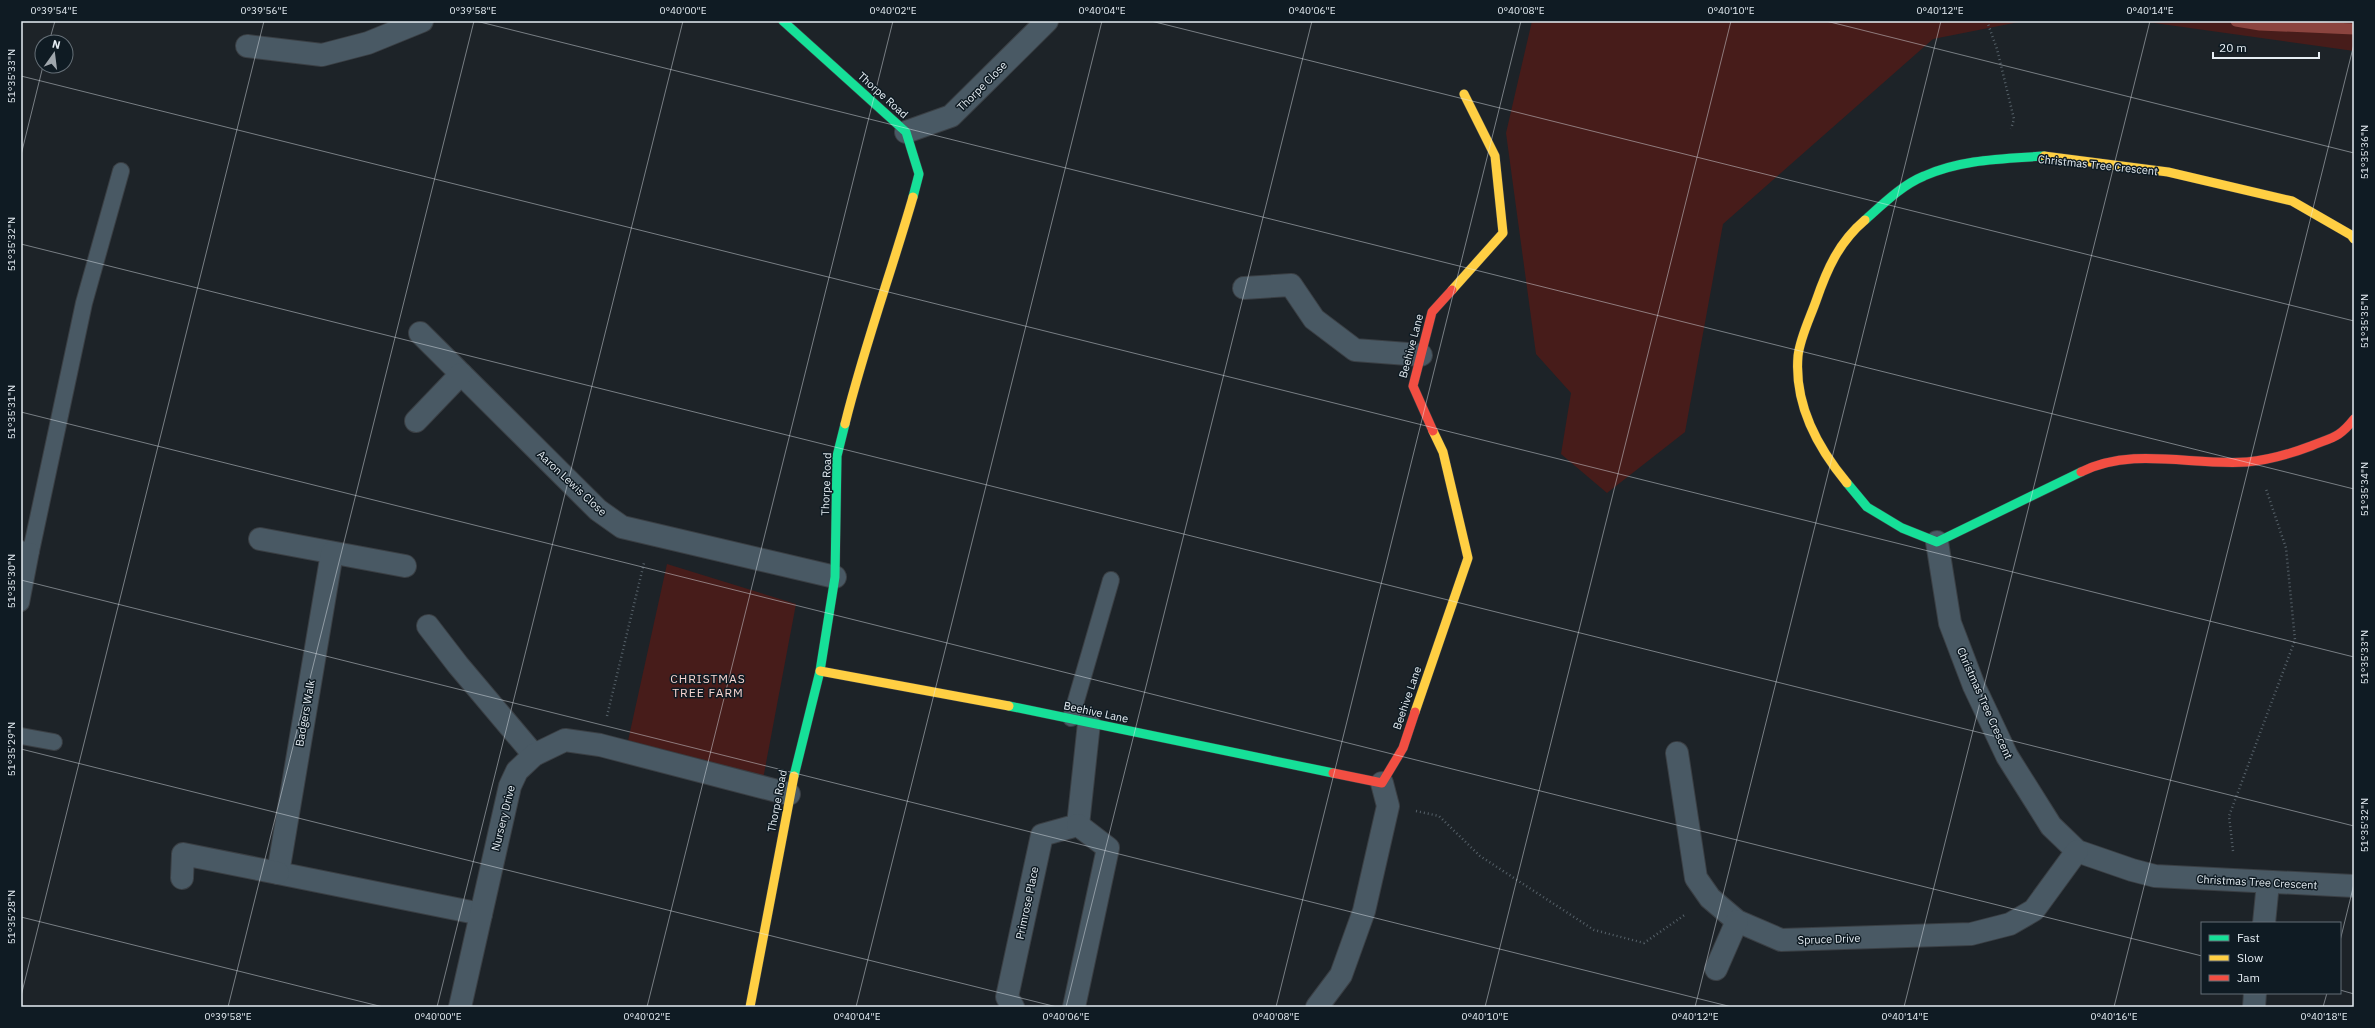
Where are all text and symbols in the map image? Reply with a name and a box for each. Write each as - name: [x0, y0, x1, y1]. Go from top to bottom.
- text: 0°39'54"E: [30, 4, 78, 17]
- text: 0°39'56"E: [240, 4, 288, 17]
- text: 0°39'58"E: [449, 4, 497, 17]
- text: 0°40'00"E: [659, 4, 707, 17]
- text: 0°40'02"E: [869, 4, 917, 17]
- text: 0°40'04"E: [1078, 4, 1126, 17]
- text: 0°40'06"E: [1288, 4, 1336, 17]
- text: 0°40'08"E: [1497, 4, 1545, 17]
- text: 0°40'10"E: [1707, 4, 1755, 17]
- text: 0°40'12"E: [1916, 4, 1964, 17]
- text: 0°40'14"E: [2126, 4, 2174, 17]
- north arrow: [34, 34, 74, 74]
- scale bar: [2213, 34, 2319, 60]
- text: N: [51, 37, 62, 52]
- text: 20 m: [2219, 40, 2247, 55]
- text: 51°35'33"N: [5, 49, 18, 103]
- street label: Thorpe Close: [954, 58, 1010, 114]
- street label: Thorpe Road: [855, 69, 911, 121]
- text: 51°35'36"N: [2358, 125, 2371, 179]
- street label: Christmas Tree Crescent: [2037, 152, 2159, 178]
- text: 51°35'32"N: [5, 217, 18, 271]
- text: 51°35'35"N: [2358, 294, 2371, 348]
- street label: Beehive Lane: [1396, 312, 1426, 380]
- text: 51°35'31"N: [5, 385, 18, 439]
- street label: Aaron Lewis Close: [534, 447, 610, 519]
- street label: Thorpe Road: [818, 452, 834, 516]
- text: 51°35'34"N: [2358, 462, 2371, 516]
- text: 51°35'30"N: [5, 554, 18, 608]
- text: 51°35'33"N: [2358, 630, 2371, 684]
- street label: Christmas Tree Crescent: [1954, 645, 2016, 761]
- street label: Beehive Lane: [1390, 665, 1424, 731]
- district label: CHRISTMAS TREE FARM: [670, 671, 746, 700]
- street label: Badgers Walk: [292, 678, 318, 747]
- street label: Beehive Lane: [1062, 698, 1130, 726]
- text: 51°35'29"N: [5, 722, 18, 776]
- street label: Thorpe Road: [764, 769, 790, 833]
- street label: Nursery Drive: [488, 784, 518, 852]
- text: 51°35'32"N: [2358, 798, 2371, 852]
- street label: Primrose Place: [1012, 865, 1042, 941]
- street label: Christmas Tree Crescent: [2196, 872, 2318, 892]
- text: 51°35'28"N: [5, 890, 18, 944]
- legend: [2201, 922, 2341, 994]
- text: Fast: [2237, 930, 2260, 945]
- street label: Spruce Drive: [1797, 931, 1861, 947]
- text: Slow: [2237, 950, 2263, 965]
- text: Jam: [2237, 970, 2260, 985]
- text: 0°39'58"E: [204, 1010, 252, 1023]
- text: 0°40'00"E: [414, 1010, 462, 1023]
- text: 0°40'02"E: [623, 1010, 671, 1023]
- text: 0°40'04"E: [833, 1010, 881, 1023]
- text: 0°40'06"E: [1042, 1010, 1090, 1023]
- text: 0°40'08"E: [1252, 1010, 1300, 1023]
- text: 0°40'10"E: [1461, 1010, 1509, 1023]
- text: 0°40'12"E: [1671, 1010, 1719, 1023]
- text: 0°40'14"E: [1881, 1010, 1929, 1023]
- text: 0°40'16"E: [2090, 1010, 2138, 1023]
- text: 0°40'18"E: [2300, 1010, 2348, 1023]

